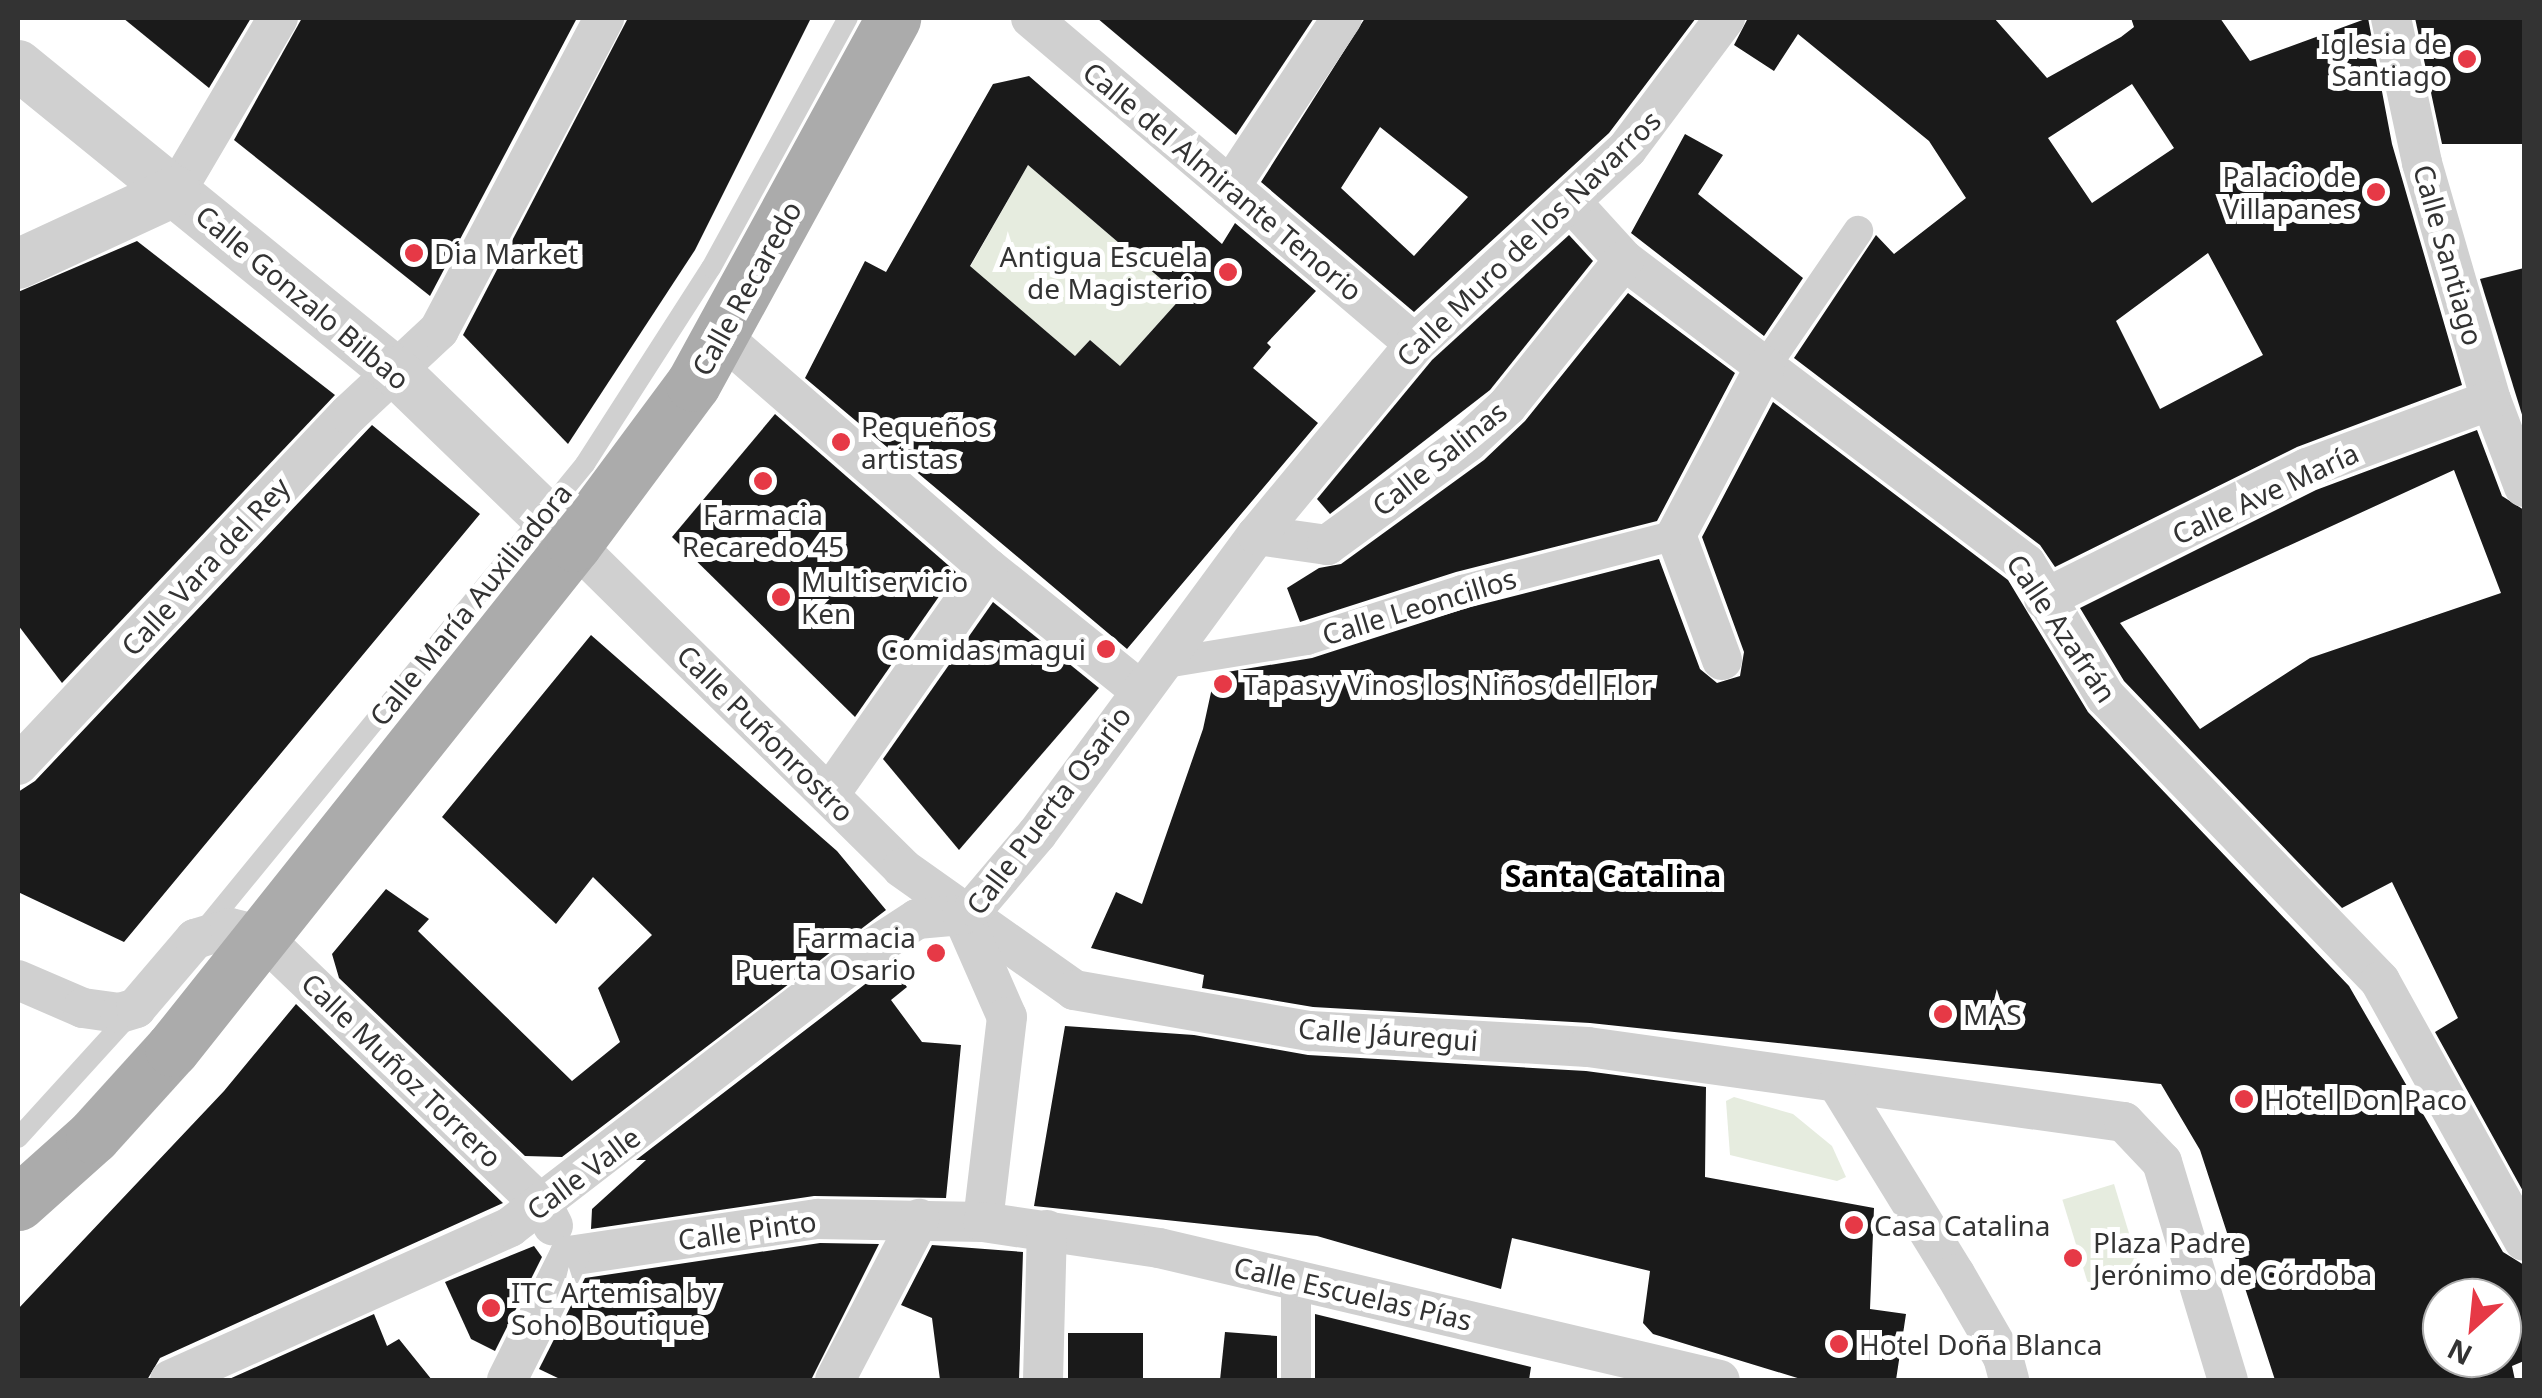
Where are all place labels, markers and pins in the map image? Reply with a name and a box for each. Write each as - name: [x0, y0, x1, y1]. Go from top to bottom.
- place label: Iglesia de Santiago: [2321, 26, 2447, 92]
- marker: Iglesia de Santiago: [2456, 48, 2478, 70]
- place label: Palacio de Villapanes: [2222, 159, 2356, 225]
- marker: Palacio de Villapanes: [2365, 181, 2387, 203]
- place label: Dia Market: [434, 236, 578, 270]
- place label: Antigua Escuela de Magisterio: [1000, 239, 1208, 305]
- marker: Dia Market: [403, 242, 425, 264]
- marker: Antigua Escuela de Magisterio: [1217, 261, 1239, 283]
- place label: Pequeños artistas: [861, 409, 992, 475]
- marker: Pequeños artistas: [830, 431, 852, 453]
- marker: Farmacia Recaredo 45: [752, 470, 774, 492]
- place label: Farmacia Recaredo 45: [682, 497, 844, 563]
- place label: Multiservicio Ken: [801, 564, 968, 630]
- marker: Multiservicio Ken: [770, 586, 792, 608]
- place label: Comidas magui: [881, 632, 1086, 666]
- marker: Comidas magui: [1095, 638, 1117, 660]
- place label: Tapas y Vinos los Niños del Flor: [1243, 667, 1652, 701]
- marker: Tapas y Vinos los Niños del Flor: [1212, 673, 1234, 695]
- place label: Farmacia Puerta Osario: [735, 920, 916, 986]
- marker: Farmacia Puerta Osario: [925, 942, 947, 964]
- place label: MAS: [1963, 997, 2022, 1031]
- marker: MAS: [1932, 1003, 1954, 1025]
- place label: Hotel Don Paco: [2264, 1082, 2467, 1116]
- marker: Hotel Don Paco: [2233, 1088, 2255, 1110]
- place label: Casa Catalina: [1874, 1208, 2050, 1242]
- marker: Casa Catalina: [1843, 1214, 1865, 1236]
- place label: Plaza Padre Jerónimo de Córdoba: [2093, 1225, 2372, 1291]
- marker: Plaza Padre Jerónimo de Córdoba: [2062, 1247, 2084, 1269]
- place label: ITC Artemisa by Soho Boutique: [511, 1275, 717, 1341]
- marker: ITC Artemisa by Soho Boutique: [480, 1297, 502, 1319]
- place label: Hotel Doña Blanca: [1859, 1327, 2102, 1361]
- marker: Hotel Doña Blanca: [1828, 1333, 1850, 1355]

